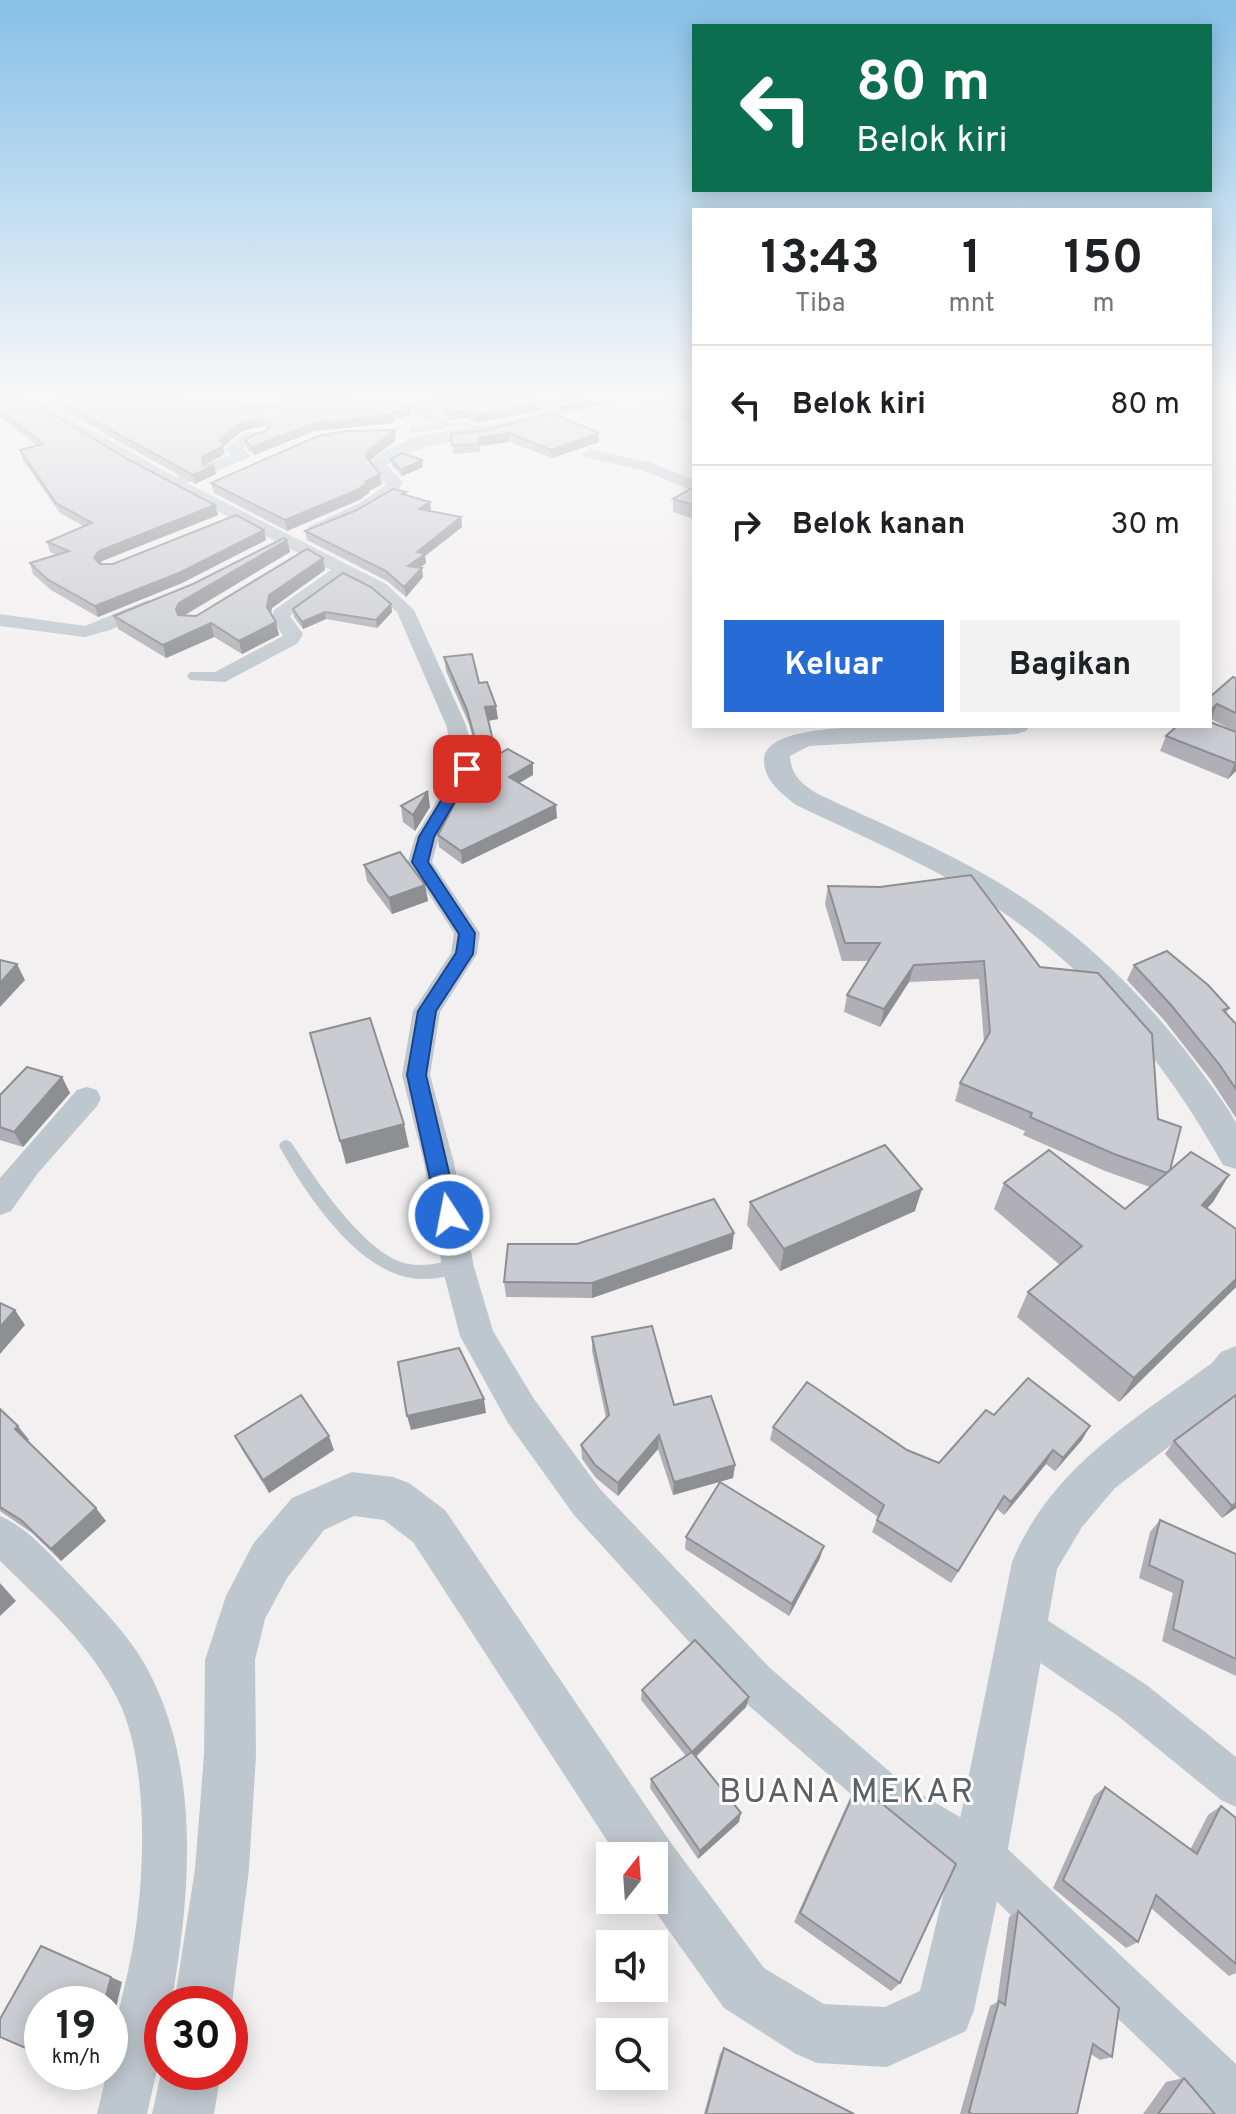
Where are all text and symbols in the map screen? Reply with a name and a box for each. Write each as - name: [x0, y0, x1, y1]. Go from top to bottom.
- text: 80 m: [856, 50, 990, 120]
- icon: left: [724, 56, 828, 160]
- text: Belok kiri: [856, 119, 1008, 165]
- text: 13:43: [761, 230, 880, 290]
- text: 1: [962, 230, 981, 290]
- text: 150: [1063, 230, 1143, 290]
- text: Tiba: [795, 288, 845, 321]
- text: mnt: [948, 288, 995, 321]
- text: m: [1092, 288, 1114, 321]
- icon: left: [724, 383, 768, 427]
- text: Belok kiri: [792, 387, 926, 424]
- text: 80 m: [1110, 387, 1180, 424]
- icon: right: [724, 503, 768, 547]
- text: Belok kanan: [792, 507, 965, 544]
- text: 30 m: [1111, 507, 1180, 544]
- button: Keluar: [724, 620, 944, 712]
- button: Bagikan: [960, 620, 1180, 712]
- pin: [433, 735, 501, 803]
- icon: arrive: [445, 747, 489, 791]
- position arrow: [407, 1173, 491, 1257]
- district label: BUANA MEKAR: [719, 1772, 975, 1815]
- north arrow: [596, 1842, 668, 1914]
- map controls: [596, 1842, 668, 2090]
- button: sound: [596, 1930, 668, 2002]
- speed limit sign: 30: [144, 1986, 248, 2090]
- text: 19: [56, 2003, 96, 2053]
- button: search: [596, 2018, 668, 2090]
- text: km/h: [52, 2045, 100, 2071]

